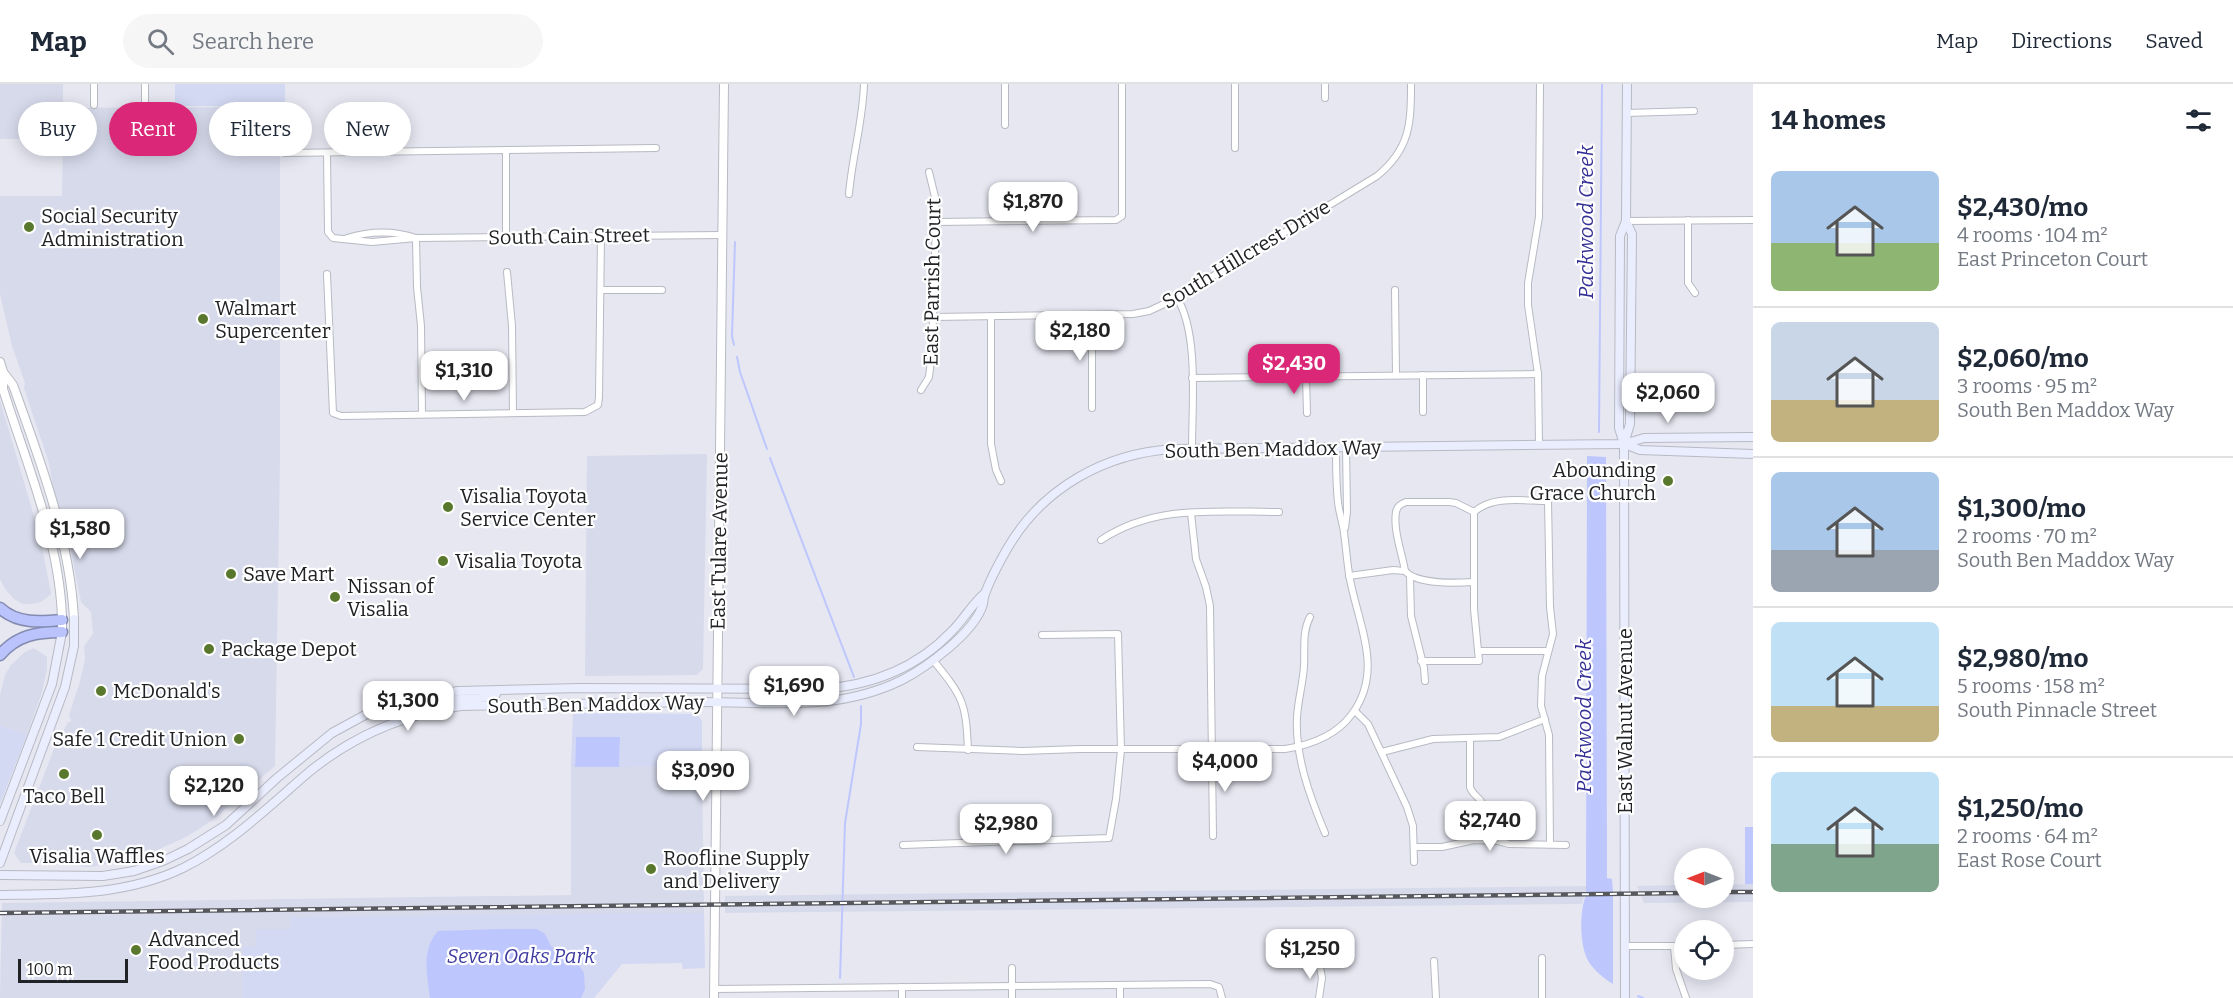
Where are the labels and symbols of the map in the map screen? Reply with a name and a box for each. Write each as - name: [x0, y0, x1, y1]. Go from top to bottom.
- water label: Packwood Creek: [1573, 144, 1599, 299]
- pin: $1,870: [984, 182, 1082, 233]
- street label: South Hillcrest Drive: [1158, 194, 1334, 314]
- street label: East Parrish Court: [919, 198, 945, 366]
- place label: Social Security Administration: [41, 204, 184, 251]
- marker: Social Security Administration: [22, 220, 36, 234]
- street label: South Cain Street: [488, 223, 650, 249]
- place label: Walmart Supercenter: [215, 296, 331, 343]
- pin: $2,180: [1031, 311, 1129, 362]
- marker: Walmart Supercenter: [196, 312, 210, 326]
- pin: $2,430: [1245, 344, 1343, 395]
- pin: $1,310: [415, 351, 513, 402]
- pin: $2,060: [1619, 373, 1717, 424]
- street label: South Ben Maddox Way: [1164, 435, 1382, 463]
- street label: East Tulare Avenue: [705, 452, 733, 630]
- place label: Abounding Grace Church: [1529, 458, 1657, 505]
- marker: Abounding Grace Church: [1661, 474, 1675, 488]
- place label: Visalia Toyota Service Center: [460, 484, 596, 531]
- marker: Visalia Toyota Service Center: [441, 500, 455, 514]
- pin: $1,580: [31, 509, 129, 560]
- place label: Visalia Toyota: [455, 549, 582, 573]
- marker: Visalia Toyota: [436, 554, 450, 568]
- place label: Save Mart: [243, 562, 335, 586]
- marker: Save Mart: [224, 567, 238, 581]
- place label: Nissan of Visalia: [347, 574, 436, 621]
- marker: Nissan of Visalia: [328, 590, 342, 604]
- street label: East Walnut Avenue: [1613, 628, 1637, 814]
- place label: Package Depot: [221, 637, 357, 661]
- water label: Packwood Creek: [1571, 638, 1597, 793]
- marker: Package Depot: [202, 642, 216, 656]
- pin: $1,690: [745, 666, 843, 717]
- place label: McDonald's: [113, 679, 220, 703]
- pin: $1,300: [359, 681, 457, 732]
- marker: McDonald's: [94, 684, 108, 698]
- street label: South Ben Maddox Way: [487, 690, 705, 718]
- place label: Safe 1 Credit Union: [52, 727, 227, 751]
- marker: Safe 1 Credit Union: [232, 732, 246, 746]
- pin: $4,000: [1176, 742, 1274, 793]
- pin: $3,090: [654, 751, 752, 802]
- pin: $2,120: [165, 766, 263, 817]
- marker: Taco Bell: [57, 767, 71, 781]
- place label: Taco Bell: [23, 784, 105, 808]
- pin: $2,740: [1441, 801, 1539, 852]
- pin: $2,980: [957, 804, 1055, 855]
- marker: Visalia Waffles: [90, 828, 104, 842]
- place label: Visalia Waffles: [29, 844, 165, 868]
- place label: Roofline Supply and Delivery: [663, 846, 810, 893]
- north arrow: [1674, 848, 1734, 908]
- marker: Roofline Supply and Delivery: [644, 862, 658, 876]
- place label: Advanced Food Products: [148, 927, 280, 974]
- pin: $1,250: [1261, 929, 1359, 980]
- marker: Advanced Food Products: [129, 943, 143, 957]
- park label: Seven Oaks Park: [447, 944, 595, 968]
- scale bar: [18, 956, 128, 984]

